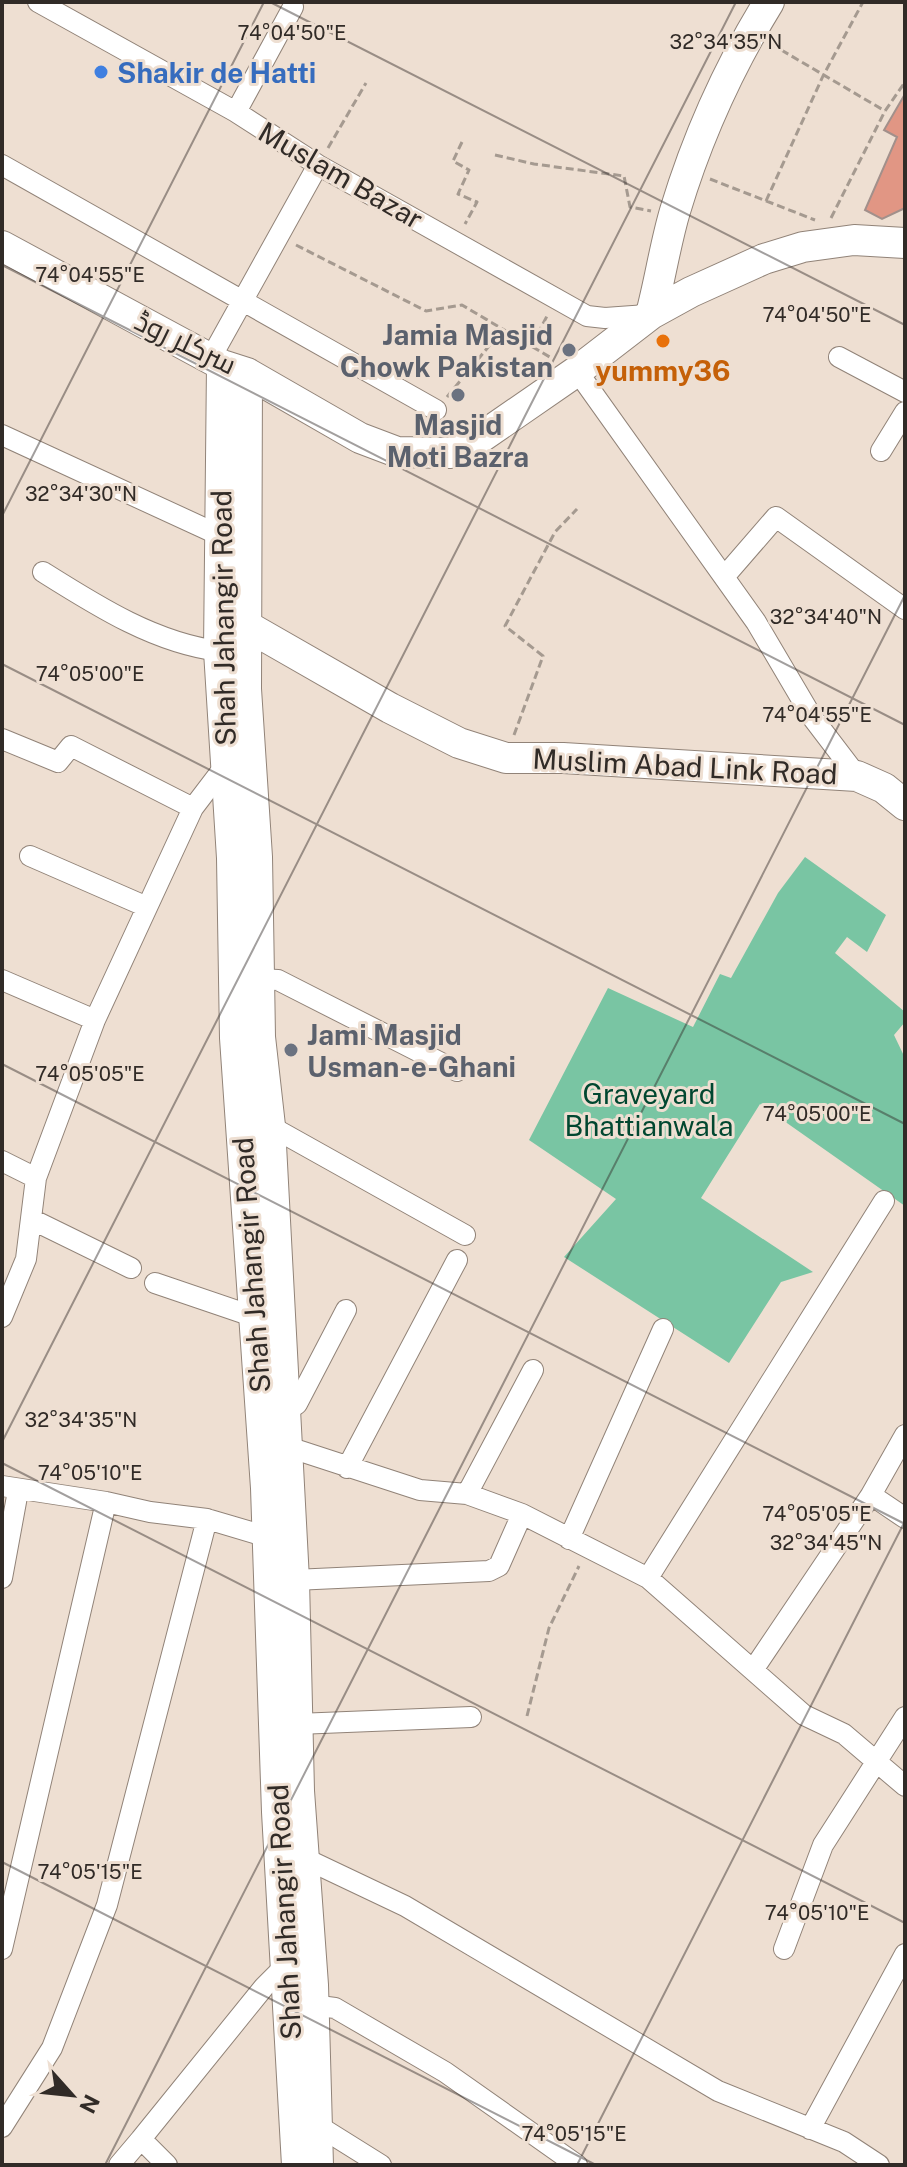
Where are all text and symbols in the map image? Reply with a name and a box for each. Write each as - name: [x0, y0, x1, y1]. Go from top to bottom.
- text: 74°04'50"E: [237, 21, 347, 45]
- text: 32°34'35"N: [670, 30, 782, 54]
- place label: Shakir de Hatti: [117, 56, 316, 89]
- marker: Shakir de Hatti: [92, 63, 110, 81]
- street label: Muslam Bazar: [253, 115, 429, 235]
- text: 74°04'55"E: [35, 263, 145, 287]
- street label: سرکلر روڈ: [130, 303, 242, 381]
- text: 74°04'50"E: [762, 303, 872, 327]
- place label: Jamia Masjid Chowk Pakistan: [340, 318, 553, 383]
- marker: yummy36: [654, 332, 672, 350]
- marker: Jamia Masjid Chowk Pakistan: [560, 341, 578, 359]
- place label: yummy36: [596, 354, 730, 387]
- marker: Masjid Moti Bazra: [449, 386, 467, 404]
- place label: Masjid Moti Bazra: [387, 408, 529, 473]
- text: 32°34'30"N: [25, 482, 137, 506]
- street label: Shah Jahangir Road: [204, 490, 242, 746]
- text: 32°34'40"N: [770, 605, 882, 629]
- text: 74°05'00"E: [36, 662, 144, 686]
- text: 74°04'55"E: [762, 703, 872, 727]
- street label: Muslim Abad Link Road: [532, 742, 838, 790]
- place label: Jami Masjid Usman-e-Ghani: [307, 1018, 516, 1083]
- marker: Jami Masjid Usman-e-Ghani: [282, 1041, 300, 1059]
- text: 74°05'05"E: [35, 1062, 145, 1086]
- park label: Graveyard Bhattianwala: [564, 1077, 734, 1142]
- text: 74°05'00"E: [763, 1102, 871, 1126]
- street label: Shah Jahangir Road: [226, 1136, 276, 1394]
- text: 32°34'35"N: [25, 1408, 137, 1432]
- text: 74°05'10"E: [38, 1461, 142, 1485]
- text: 74°05'05"E: [762, 1502, 872, 1526]
- text: 32°34'45"N: [770, 1531, 882, 1555]
- street label: Shah Jahangir Road: [261, 1783, 307, 2041]
- text: 74°05'15"E: [37, 1860, 143, 1884]
- text: 74°05'10"E: [765, 1901, 869, 1925]
- north arrow: [32, 2055, 112, 2135]
- text: N: [74, 2091, 105, 2118]
- text: 74°05'15"E: [521, 2122, 627, 2146]

